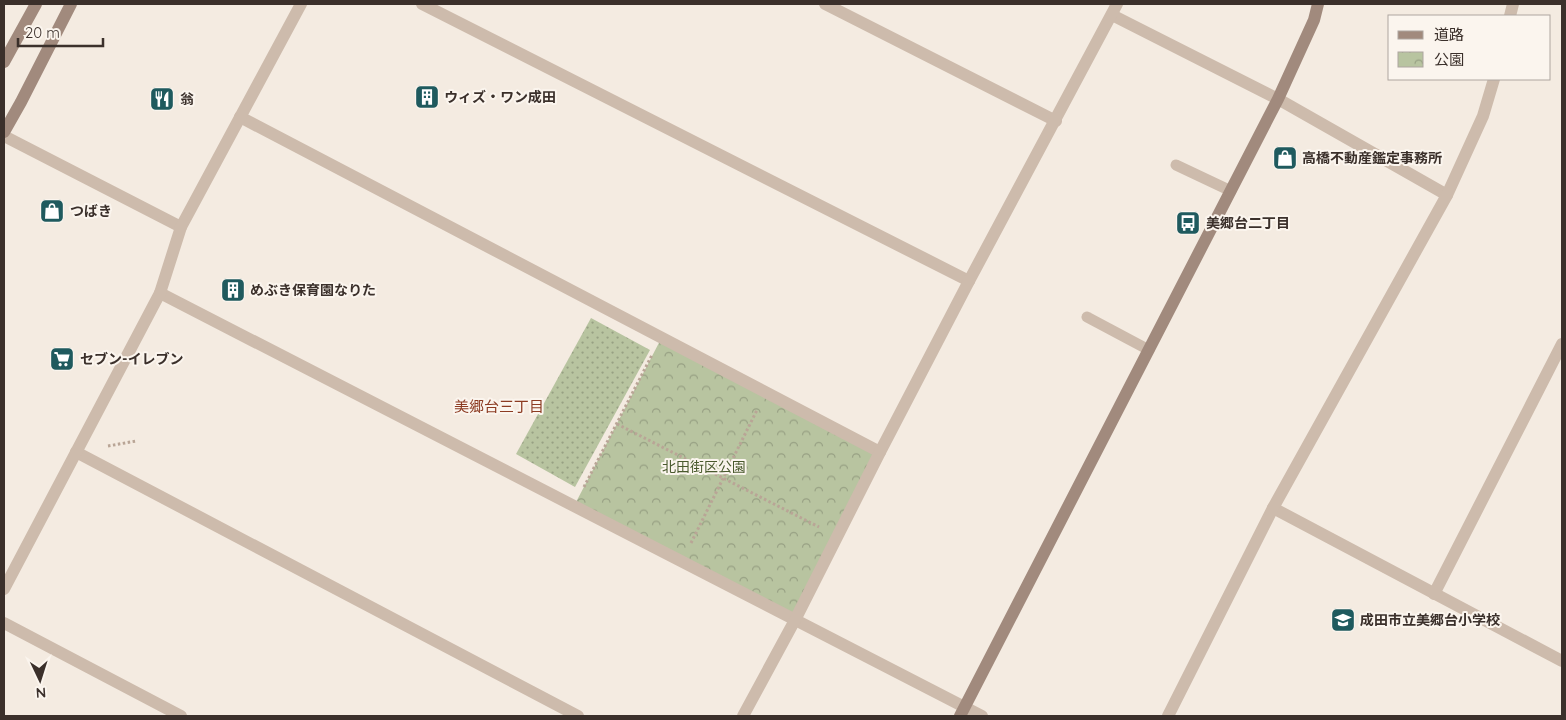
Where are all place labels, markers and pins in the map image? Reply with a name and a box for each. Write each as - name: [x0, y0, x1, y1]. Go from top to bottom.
- building icon: ウィズ・ワン成田: [414, 84, 440, 110]
- restaurant icon: 翁: [149, 86, 175, 112]
- place label: ウィズ・ワン成田: [444, 88, 556, 106]
- place label: 翁: [180, 90, 194, 108]
- shop icon: 高橋不動産鑑定事務所: [1272, 145, 1298, 171]
- place label: 高橋不動産鑑定事務所: [1302, 149, 1442, 167]
- shop icon: つばき: [39, 198, 65, 224]
- place label: つばき: [70, 202, 112, 220]
- bus stop icon: 美郷台二丁目: [1175, 210, 1201, 236]
- place label: 美郷台二丁目: [1206, 214, 1290, 232]
- building icon: めぶき保育園なりた: [220, 277, 246, 303]
- place label: めぶき保育園なりた: [250, 281, 376, 299]
- supermarket icon: セブン-イレブン: [49, 346, 75, 372]
- place label: セブン-イレブン: [80, 350, 184, 368]
- school or university icon: 成田市立美郷台小学校: [1330, 607, 1356, 633]
- place label: 成田市立美郷台小学校: [1360, 611, 1500, 629]

